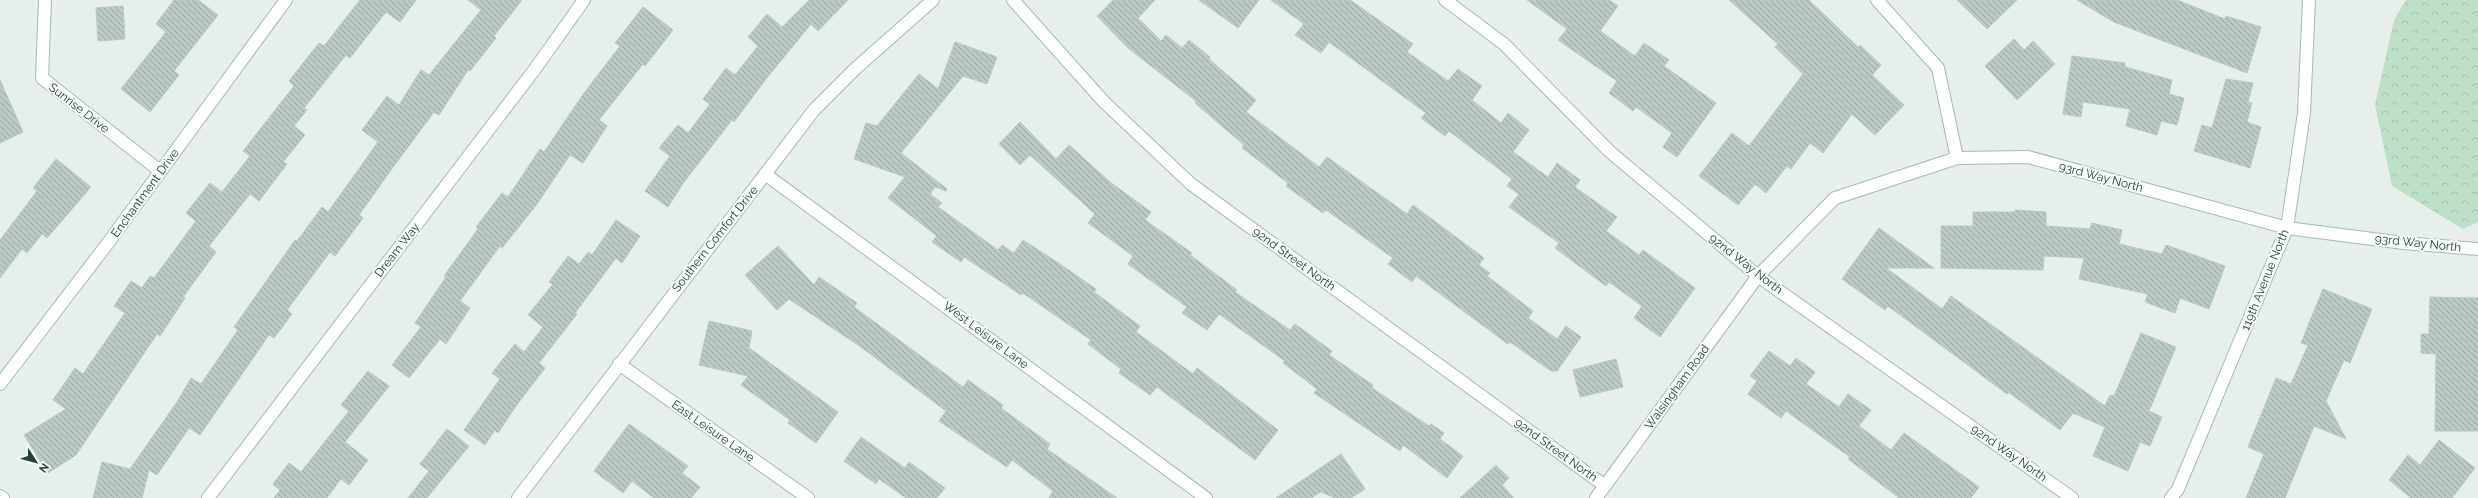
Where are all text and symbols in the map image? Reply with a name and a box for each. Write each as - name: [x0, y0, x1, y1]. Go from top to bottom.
- street label: Sunrise Drive: [46, 80, 112, 136]
- street label: Enchantment Drive: [108, 146, 182, 240]
- street label: 93rd Way North: [2057, 159, 2145, 195]
- street label: Southern Comfort Drive: [669, 183, 761, 295]
- street label: Dream Way: [372, 220, 423, 280]
- street label: 92nd Street North: [1250, 224, 1338, 294]
- street label: 119th Avenue North: [2238, 227, 2292, 333]
- street label: 92nd Way North: [1706, 231, 1786, 297]
- street label: 93rd Way North: [2374, 232, 2462, 254]
- street label: West Leisure Lane: [941, 298, 1031, 372]
- street label: Walsingham Road: [1642, 342, 1712, 432]
- street label: East Leisure Lane: [669, 397, 757, 465]
- street label: 92nd Street North: [1512, 415, 1600, 485]
- street label: 92nd Way North: [1968, 422, 2050, 484]
- north arrow: [16, 442, 56, 482]
- text: N: [36, 460, 51, 475]

